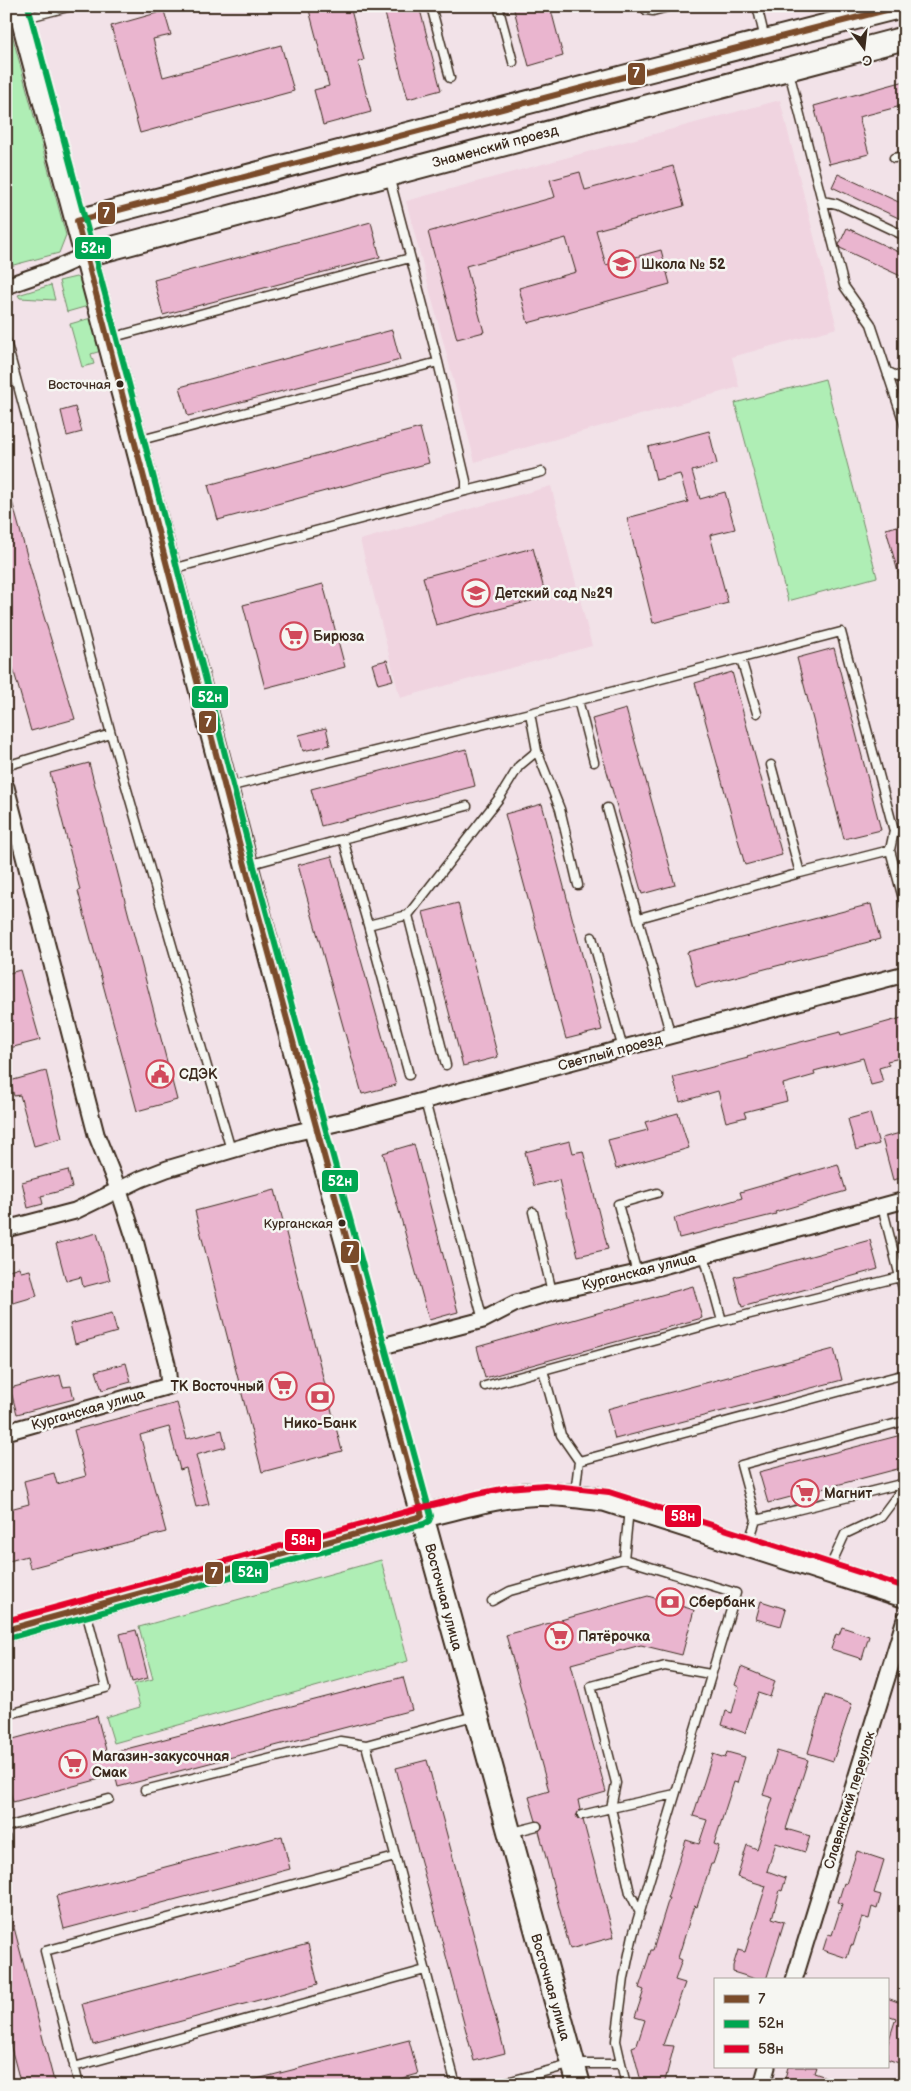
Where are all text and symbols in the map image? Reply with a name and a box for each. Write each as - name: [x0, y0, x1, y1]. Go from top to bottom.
- north arrow: [838, 22, 888, 72]
- text: С: [860, 51, 874, 70]
- line badge: 7: [627, 62, 646, 86]
- text: 7: [632, 65, 640, 82]
- street label: Знаменский проезд: [430, 121, 560, 171]
- line badge: 7: [97, 201, 116, 225]
- text: 7: [102, 205, 110, 222]
- line badge: 52н: [74, 236, 112, 260]
- text: 52н: [81, 240, 105, 257]
- school or university icon: Школа № 52: [607, 249, 637, 279]
- place label: Школа № 52: [641, 256, 726, 273]
- place label: Восточная: [48, 377, 111, 393]
- marker: Восточная: [115, 379, 125, 389]
- school or university icon: Детский сад №29: [461, 578, 491, 608]
- place label: Детский сад №29: [495, 585, 613, 602]
- supermarket icon: Бирюза: [279, 621, 309, 651]
- place label: Бирюза: [313, 628, 365, 645]
- line badge: 52н: [191, 685, 229, 709]
- text: 52н: [198, 689, 222, 706]
- line badge: 7: [198, 710, 217, 734]
- text: 7: [204, 714, 212, 731]
- street label: Светлый проезд: [556, 1030, 665, 1075]
- public building icon: СДЭК: [145, 1059, 175, 1089]
- place label: СДЭК: [179, 1066, 218, 1083]
- line badge: 52н: [321, 1169, 359, 1193]
- text: 52н: [328, 1173, 352, 1190]
- place label: Курганская: [264, 1216, 333, 1232]
- marker: Курганская: [337, 1218, 347, 1228]
- line badge: 7: [340, 1240, 360, 1264]
- text: 7: [346, 1243, 354, 1260]
- street label: Курганская улица: [580, 1249, 699, 1294]
- supermarket icon: ТК Восточный: [268, 1371, 298, 1401]
- place label: ТК Восточный: [171, 1378, 264, 1395]
- bank icon: Нико-Банк: [305, 1382, 335, 1412]
- street label: Курганская улица: [29, 1385, 148, 1434]
- place label: Нико-Банк: [284, 1415, 357, 1432]
- supermarket icon: Магнит: [790, 1478, 820, 1508]
- place label: Магнит: [824, 1485, 872, 1502]
- line badge: 58н: [664, 1504, 702, 1528]
- text: 58н: [671, 1508, 695, 1525]
- line badge: 58н: [284, 1528, 322, 1552]
- text: 58н: [291, 1532, 315, 1549]
- street label: Восточная улица: [421, 1542, 466, 1653]
- line badge: 52н: [231, 1560, 269, 1584]
- line badge: 7: [204, 1561, 224, 1585]
- text: 52н: [238, 1564, 262, 1581]
- text: 7: [210, 1565, 218, 1582]
- bank icon: Сбербанк: [655, 1587, 685, 1617]
- place label: Сбербанк: [689, 1594, 755, 1611]
- supermarket icon: Пятёрочка: [544, 1621, 574, 1651]
- place label: Пятёрочка: [578, 1628, 651, 1645]
- street label: Славянский переулок: [820, 1729, 879, 1871]
- place label: Магазин-закусочная Смак: [92, 1748, 229, 1781]
- supermarket icon: Магазин-закусочная Смак: [58, 1749, 88, 1779]
- street label: Восточная улица: [527, 1932, 574, 2043]
- legend: [714, 1978, 888, 2068]
- text: 7: [758, 1990, 766, 2009]
- text: 52н: [758, 2014, 784, 2033]
- text: 58н: [758, 2040, 784, 2059]

